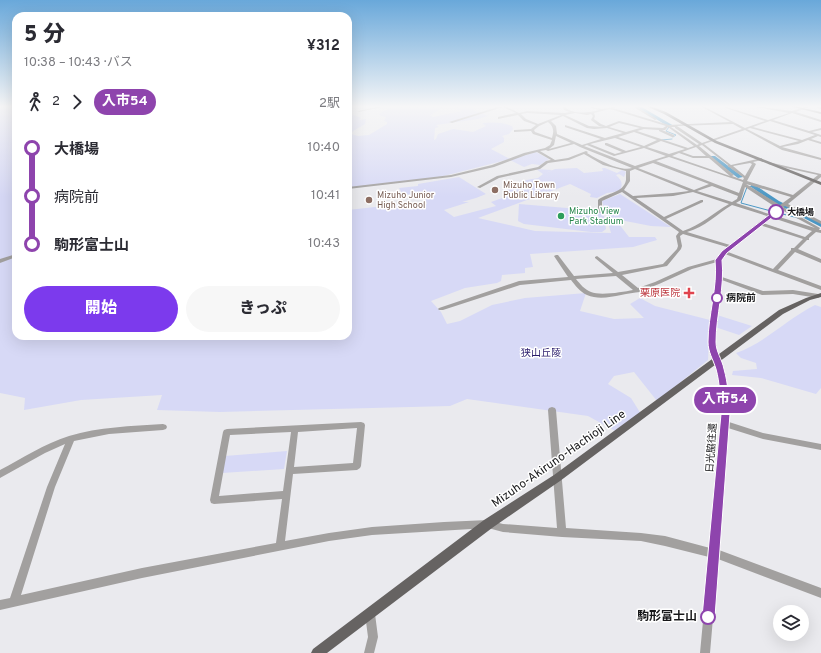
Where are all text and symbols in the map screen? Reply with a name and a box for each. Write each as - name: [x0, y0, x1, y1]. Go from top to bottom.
- text: 5 分: [24, 22, 65, 49]
- text: ¥312: [307, 37, 340, 56]
- text: 10:38 – 10:43 · バス: [24, 55, 133, 71]
- icon: walk: [24, 91, 46, 113]
- icon: forward: [66, 91, 88, 113]
- text: 入市54: [102, 93, 148, 110]
- text: 2: [52, 94, 60, 110]
- text: 2駅: [319, 96, 340, 112]
- text: 10:40: [307, 140, 340, 156]
- text: 大橋場: [54, 141, 99, 160]
- place label: Mizuho Town Public Library: [503, 180, 559, 201]
- marker: Mizuho Town Public Library: [490, 185, 500, 195]
- text: 10:41: [311, 188, 340, 204]
- text: 病院前: [54, 189, 99, 208]
- place label: Mizuho Junior High School: [377, 190, 435, 211]
- marker: Mizuho Junior High School: [364, 195, 374, 205]
- marker: 大橋場: [768, 204, 784, 220]
- place label: Mizuho View Park Stadium: [569, 206, 623, 227]
- place label: 大橋場: [787, 207, 814, 218]
- marker: Mizuho View Park Stadium: [556, 211, 566, 221]
- text: 10:43: [308, 236, 340, 252]
- text: 駒形富士山: [54, 237, 129, 256]
- button: 開始: [24, 286, 178, 332]
- button: きっぷ: [186, 286, 340, 332]
- place label: 栗原医院: [640, 287, 680, 300]
- marker: 栗原医院: [683, 287, 695, 299]
- marker: 病院前: [711, 292, 723, 304]
- place label: 病院前: [726, 292, 756, 305]
- park label: 狭山丘陵: [521, 347, 561, 360]
- line badge: 入市54: [697, 387, 753, 413]
- text: 入市54: [702, 391, 748, 408]
- street label: Mizuho-Akiruno-Hachioji Line: [489, 406, 629, 512]
- street label: 日光脇往還: [704, 423, 720, 473]
- map controls: [773, 605, 809, 641]
- button: layers: [773, 605, 809, 641]
- place label: 駒形富士山: [637, 609, 697, 625]
- marker: 駒形富士山: [700, 609, 716, 625]

